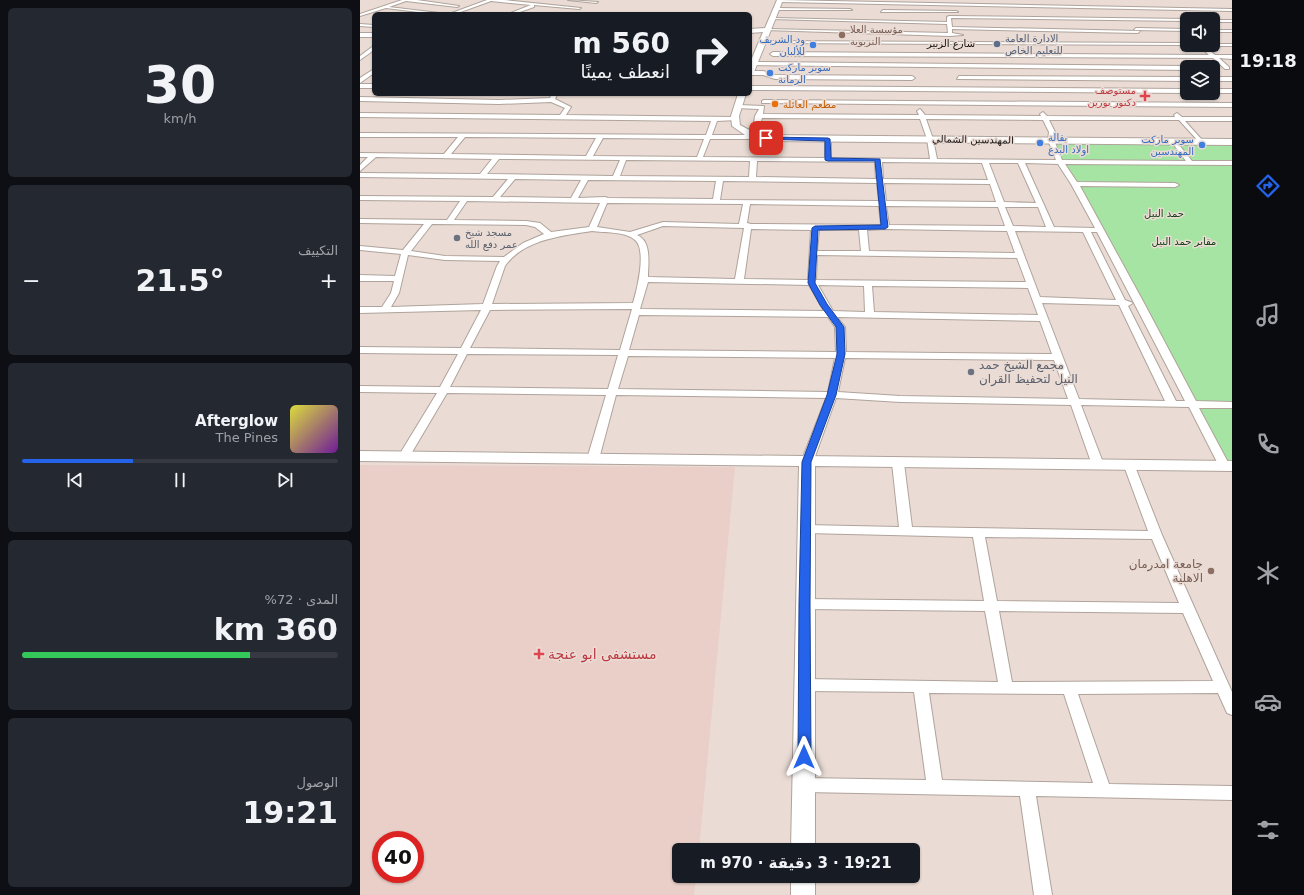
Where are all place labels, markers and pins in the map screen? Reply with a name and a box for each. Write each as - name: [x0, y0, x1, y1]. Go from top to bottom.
- place label: مؤسسة العلا التربوية: [850, 24, 903, 47]
- marker: مؤسسة العلا التربوية: [837, 30, 847, 40]
- place label: الادارة العامة للتعليم الخاص: [1005, 33, 1063, 57]
- place label: ود الشريف للألبان: [759, 34, 805, 57]
- marker: الادارة العامة للتعليم الخاص: [992, 39, 1002, 49]
- marker: ود الشريف للألبان: [808, 40, 818, 50]
- place label: سوبر ماركت الرمانة: [778, 62, 831, 85]
- marker: سوبر ماركت الرمانة: [765, 68, 775, 78]
- place label: مستوصف دكتور نورين: [1087, 85, 1136, 108]
- marker: مستوصف دكتور نورين: [1139, 90, 1151, 102]
- marker: مطعم العائلة: [770, 99, 780, 109]
- place label: مطعم العائلة: [783, 99, 836, 111]
- pin: [749, 121, 783, 155]
- place label: بقالة اولاد البدع: [1048, 132, 1089, 156]
- place label: سوبر ماركت المهندسين: [1141, 134, 1194, 158]
- marker: بقالة اولاد البدع: [1035, 138, 1045, 148]
- marker: سوبر ماركت المهندسين: [1197, 140, 1207, 150]
- place label: مسجد شيخ عمر دفع الله: [465, 227, 518, 251]
- marker: مسجد شيخ عمر دفع الله: [452, 233, 462, 243]
- place label: مجمع الشيخ حمد النيل لتحفيظ القران: [979, 358, 1078, 387]
- marker: مجمع الشيخ حمد النيل لتحفيظ القران: [966, 367, 976, 377]
- place label: جامعة امدرمان الاهلية: [1129, 557, 1203, 585]
- marker: جامعة امدرمان الاهلية: [1206, 566, 1216, 576]
- place label: مستشفى ابو عنجة: [548, 646, 657, 663]
- marker: مستشفى ابو عنجة: [533, 648, 545, 660]

